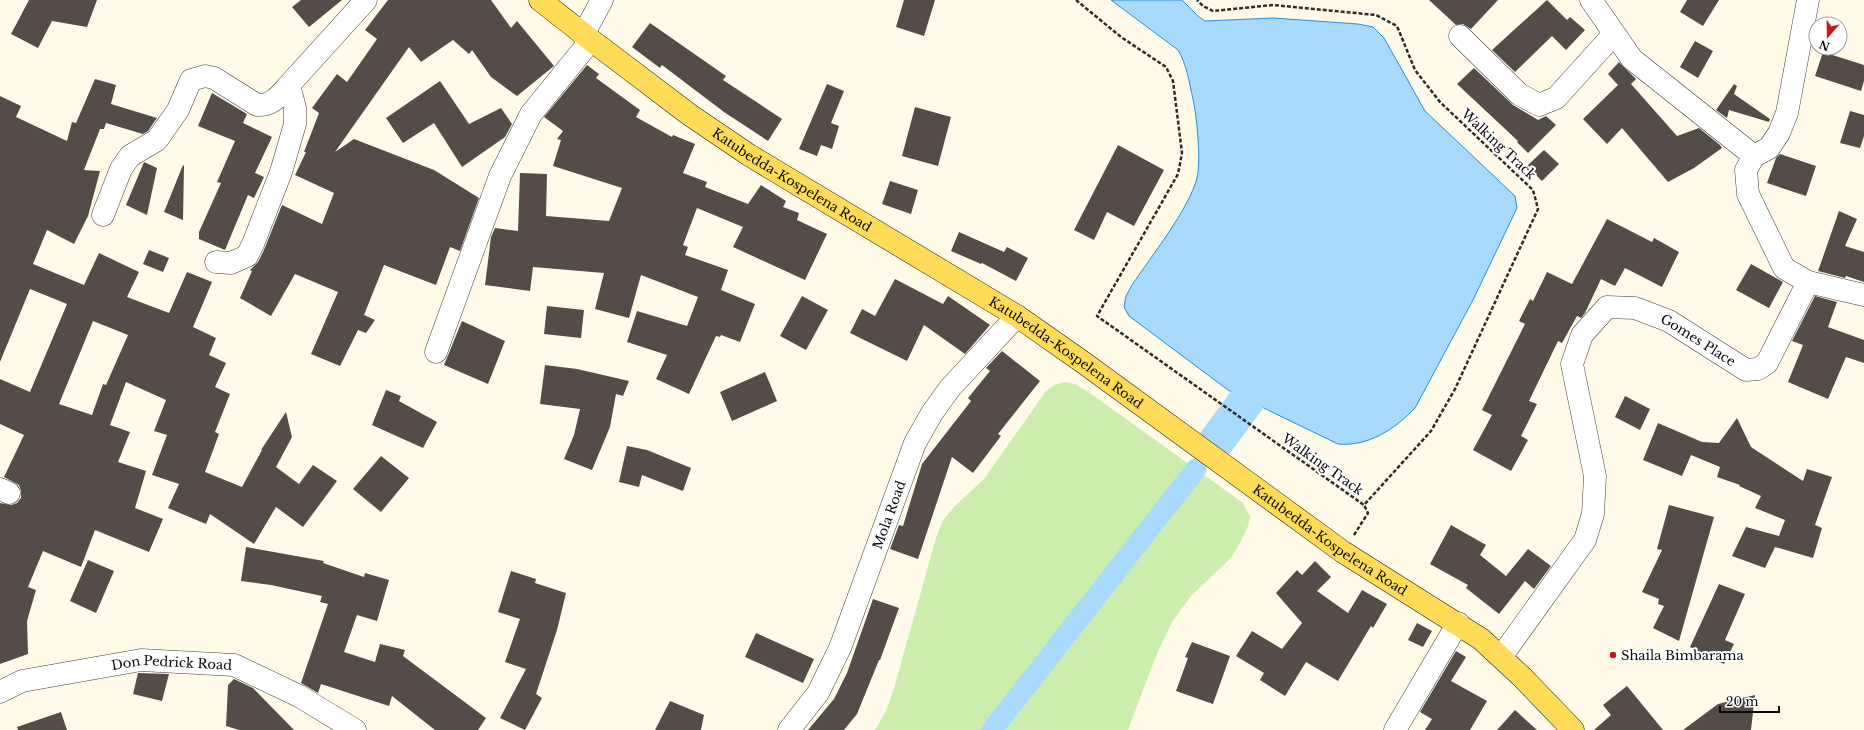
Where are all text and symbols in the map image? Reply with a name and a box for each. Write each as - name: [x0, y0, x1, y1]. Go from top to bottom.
- north arrow: [1808, 16, 1848, 56]
- text: N: [1817, 37, 1832, 54]
- street label: Walking Track: [1457, 105, 1539, 183]
- street label: Katubedda-Kospelena Road: [709, 125, 875, 236]
- street label: Katubedda-Kospelena Road: [986, 293, 1146, 412]
- street label: Gomes Place: [1658, 311, 1739, 370]
- street label: Walking Track: [1278, 429, 1367, 499]
- street label: Mola Road: [869, 478, 910, 552]
- street label: Katubedda-Kospelena Road: [1249, 481, 1411, 600]
- place label: Shaila Bimbarama: [1621, 647, 1744, 664]
- marker: Shaila Bimbarama: [1608, 650, 1618, 660]
- street label: Don Pedrick Road: [110, 652, 233, 674]
- scale bar: [1720, 688, 1779, 714]
- text: 20 m: [1726, 694, 1758, 709]

